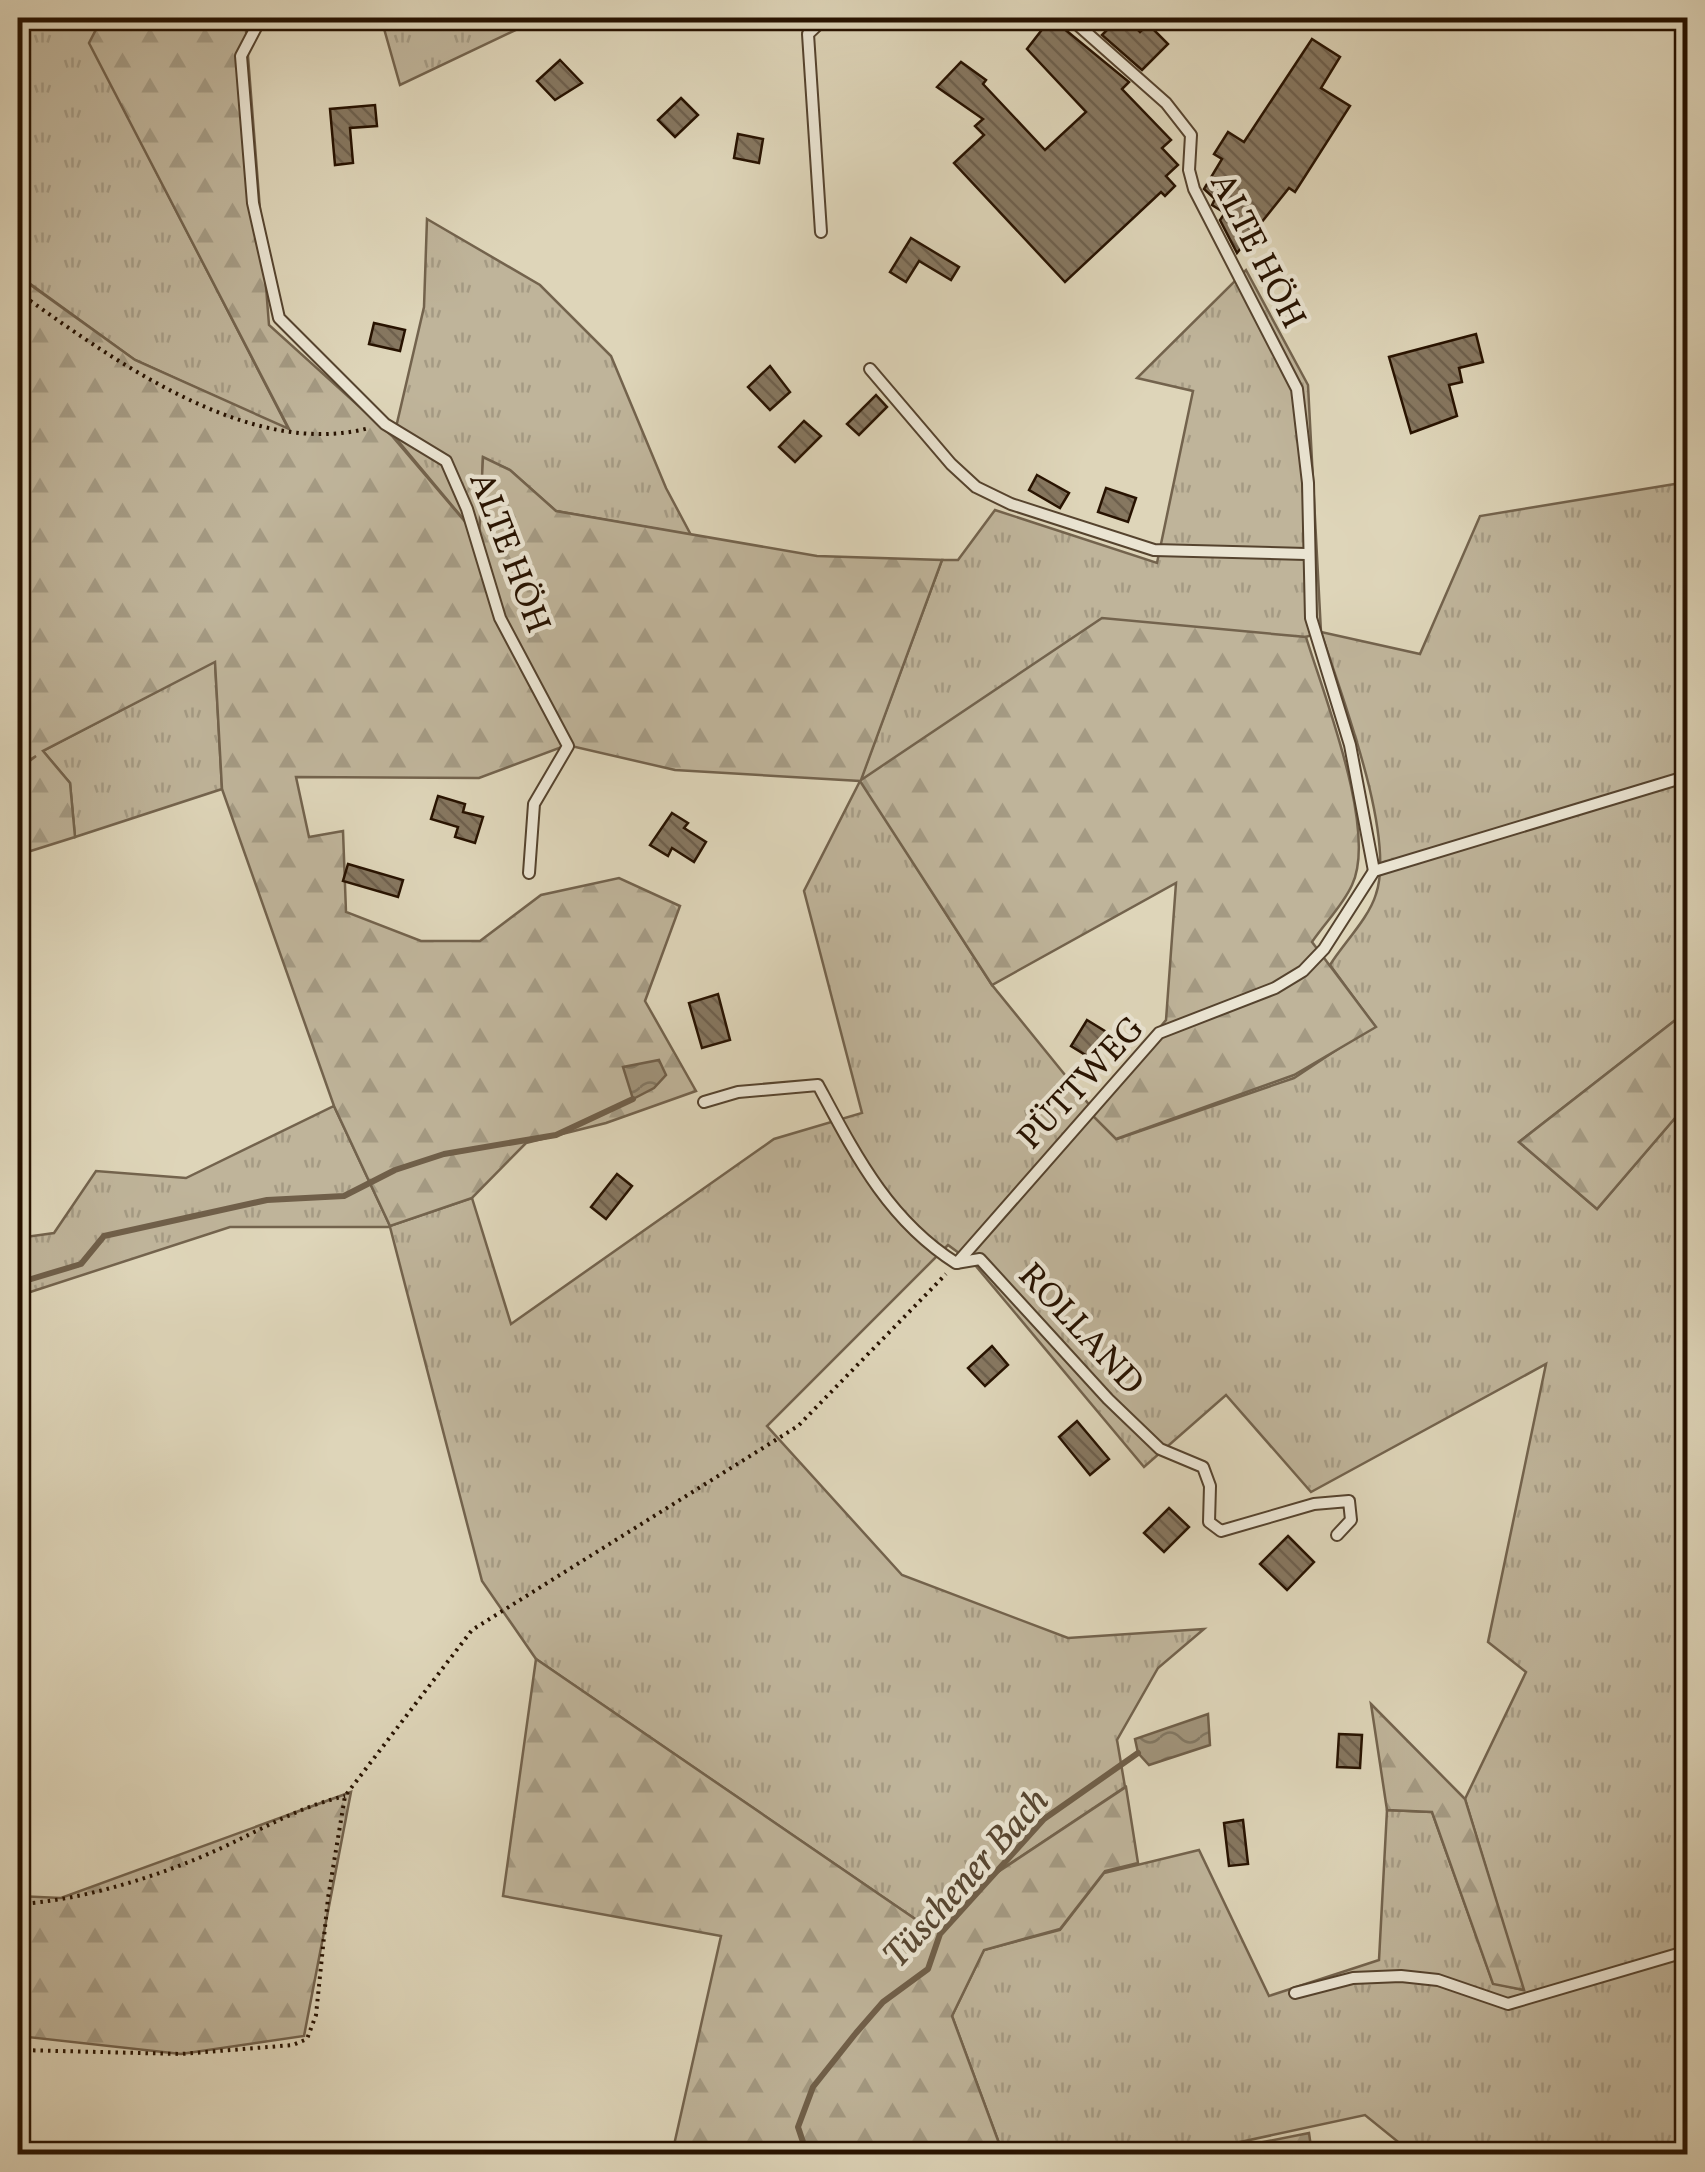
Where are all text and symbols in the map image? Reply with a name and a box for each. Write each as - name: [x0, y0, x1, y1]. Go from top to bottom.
- street label: ALTE HÖH: [1197, 165, 1316, 337]
- street label: ALTE HÖH: [456, 466, 561, 640]
- street label: PÜTTWEG: [1008, 1007, 1157, 1161]
- street label: ROLLAND: [1006, 1253, 1154, 1407]
- water label: Tüschener Bach: [872, 1777, 1063, 1981]

